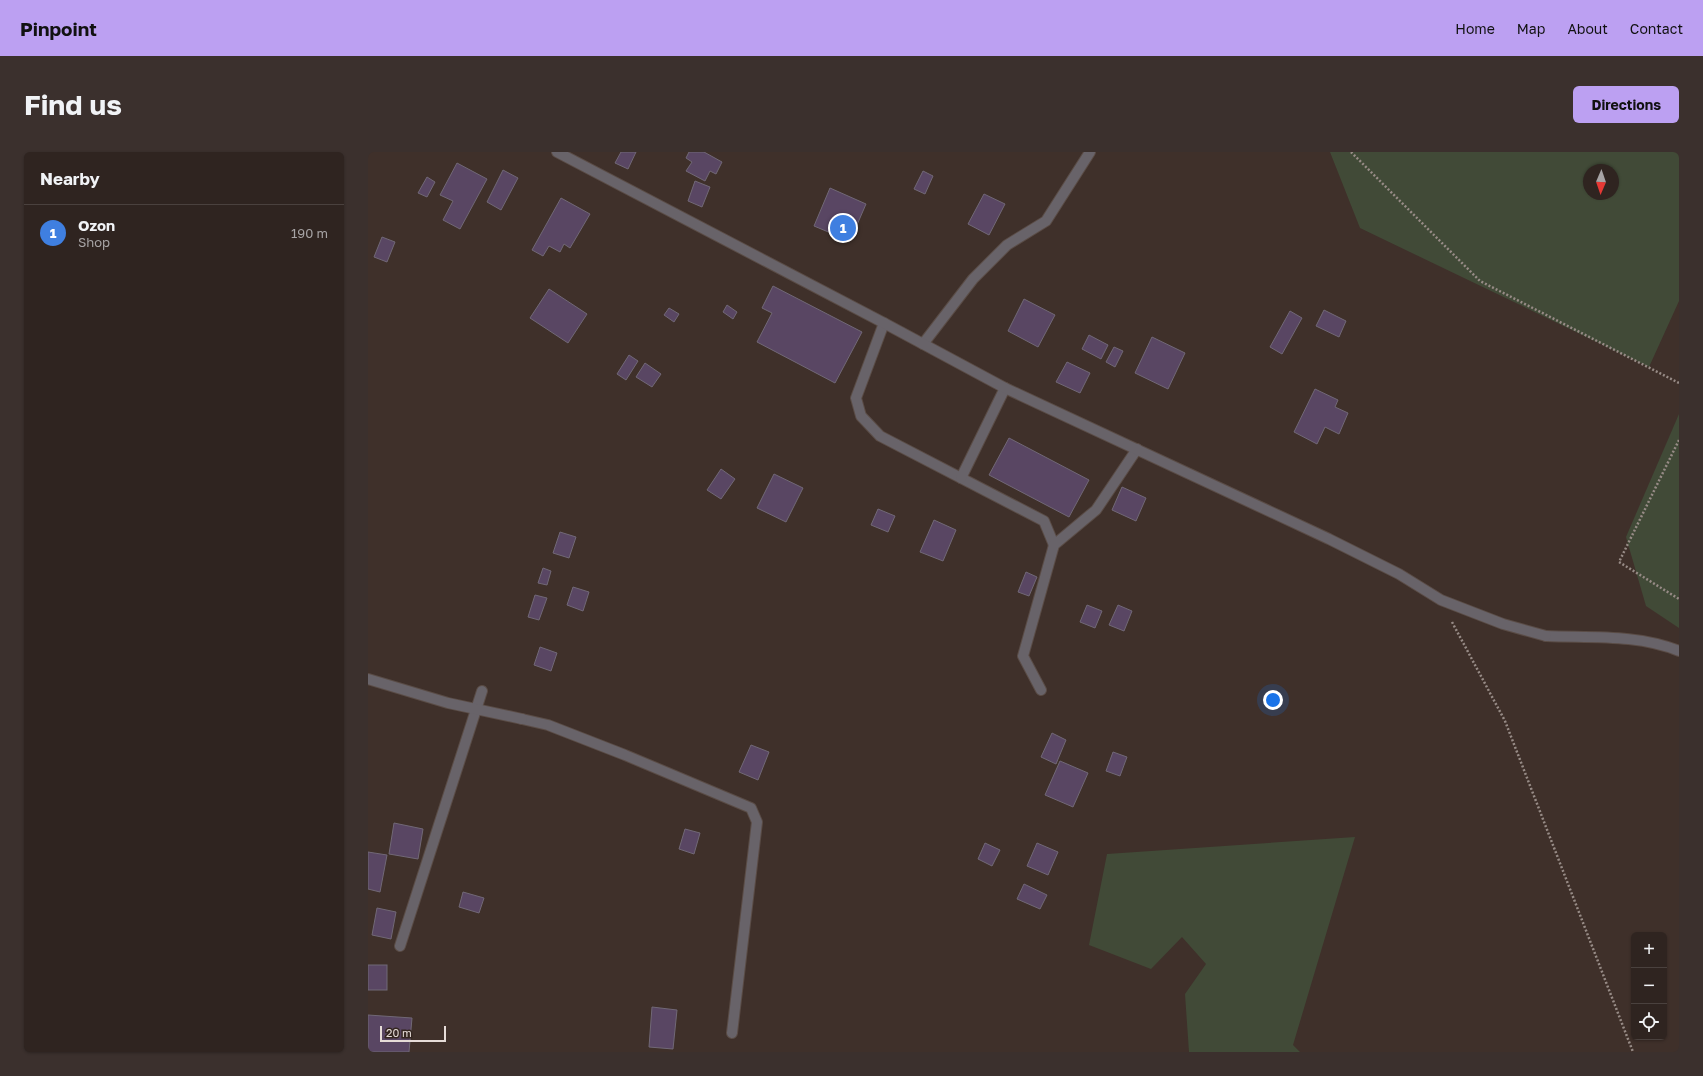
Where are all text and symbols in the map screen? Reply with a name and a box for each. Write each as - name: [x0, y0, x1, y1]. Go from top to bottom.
- text: Pinpoint: [20, 17, 97, 40]
- text: Home: [1455, 20, 1495, 37]
- text: Map: [1517, 20, 1545, 37]
- text: About: [1567, 20, 1608, 37]
- text: Contact: [1630, 20, 1683, 37]
- button: Directions: [1573, 86, 1679, 123]
- text: Find us: [24, 88, 122, 121]
- north arrow: [1583, 164, 1619, 200]
- text: Nearby: [40, 168, 100, 189]
- pin: 1: [830, 213, 856, 243]
- text: Ozon: [78, 216, 115, 234]
- text: 1: [50, 225, 56, 241]
- text: 190 m: [291, 225, 328, 241]
- text: Shop: [78, 234, 110, 250]
- your location: [1263, 690, 1283, 710]
- map controls: [1631, 932, 1667, 1040]
- button: +: [1631, 932, 1667, 968]
- button: −: [1631, 968, 1667, 1004]
- button: locate: [1631, 1004, 1667, 1040]
- scale bar: [380, 1024, 446, 1043]
- text: 20 m: [386, 1026, 412, 1039]

